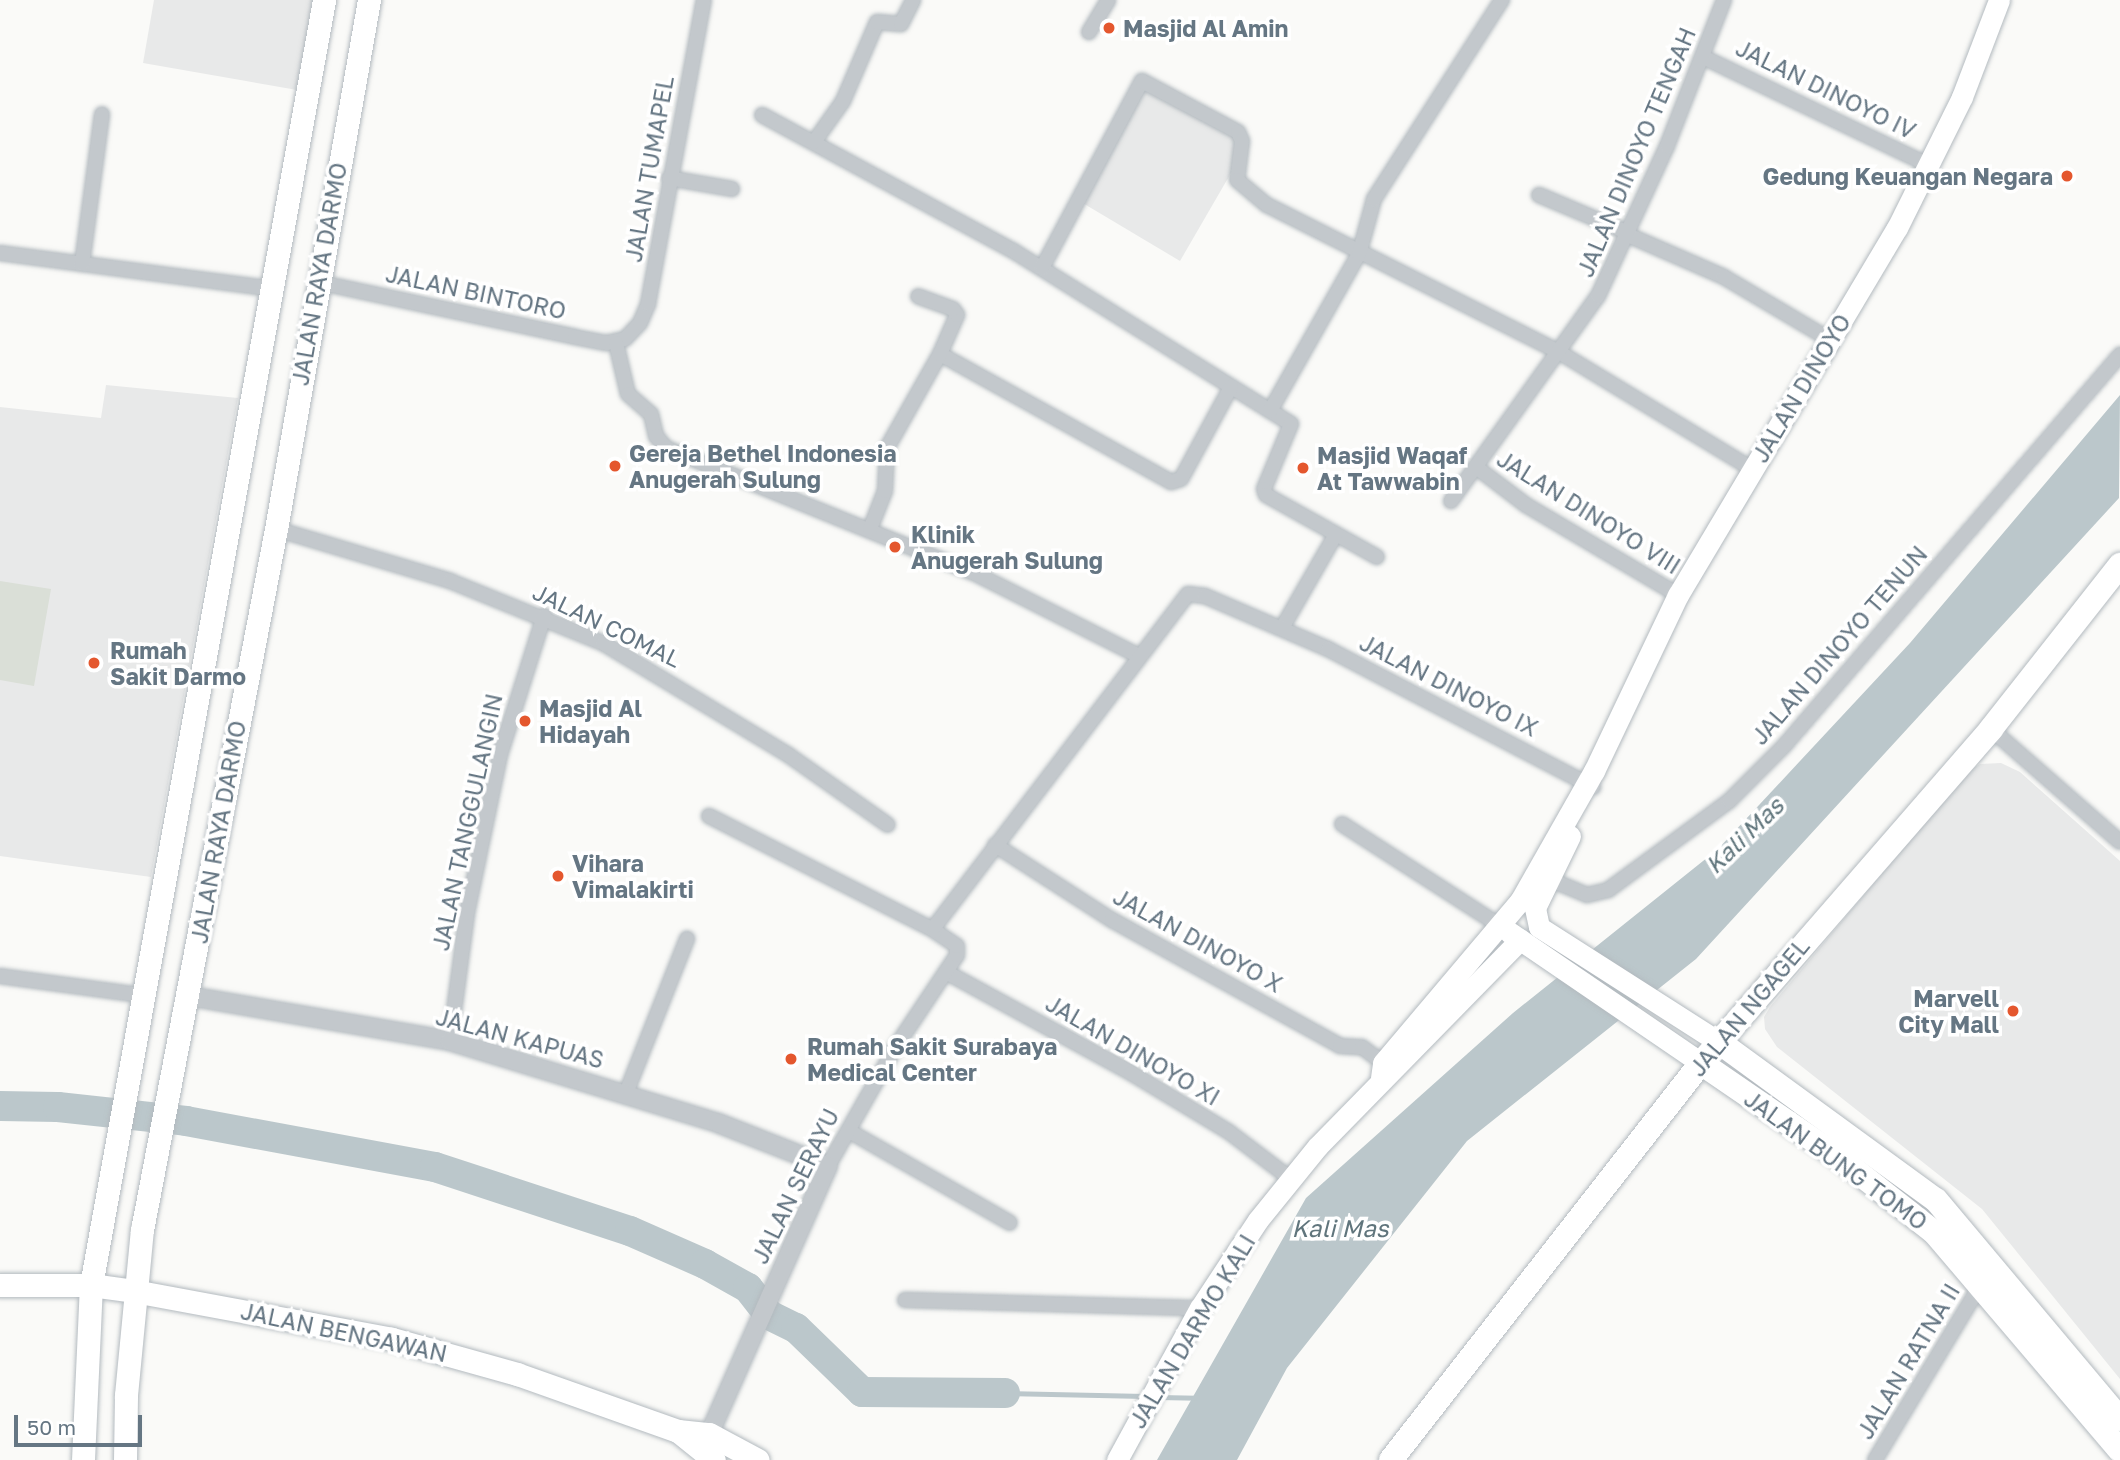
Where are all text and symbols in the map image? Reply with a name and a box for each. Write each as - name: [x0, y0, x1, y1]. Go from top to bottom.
- place label: Masjid Al Amin: [1123, 14, 1288, 42]
- marker: Masjid Al Amin: [1101, 20, 1117, 36]
- street label: JALAN DINOYO TENGAH: [1571, 23, 1701, 281]
- street label: JALAN DINOYO IV: [1732, 34, 1920, 144]
- street label: JALAN TUMAPEL: [619, 74, 679, 264]
- street label: JALAN RAYA DARMO: [286, 160, 352, 388]
- place label: Gedung Keuangan Negara: [1763, 162, 2053, 190]
- marker: Gedung Keuangan Negara: [2059, 168, 2075, 184]
- street label: JALAN BINTORO: [383, 259, 569, 325]
- street label: JALAN DINOYO: [1746, 309, 1856, 467]
- place label: Gereja Bethel Indonesia Anugerah Sulung: [629, 439, 897, 493]
- place label: Masjid Waqaf At Tawwabin: [1317, 441, 1467, 495]
- street label: JALAN DINOYO VIII: [1492, 444, 1686, 580]
- marker: Gereja Bethel Indonesia Anugerah Sulung: [607, 458, 623, 474]
- marker: Masjid Waqaf At Tawwabin: [1295, 460, 1311, 476]
- place label: Klinik Anugerah Sulung: [911, 520, 1103, 574]
- marker: Klinik Anugerah Sulung: [885, 537, 905, 557]
- street label: JALAN DINOYO TENUN: [1745, 540, 1933, 750]
- street label: JALAN COMAL: [529, 577, 685, 673]
- street label: JALAN DINOYO IX: [1355, 628, 1543, 742]
- place label: Rumah Sakit Darmo: [110, 636, 246, 690]
- marker: Rumah Sakit Darmo: [84, 653, 104, 673]
- street label: JALAN TANGGULANGIN: [426, 691, 508, 953]
- place label: Masjid Al Hidayah: [539, 694, 642, 748]
- marker: Masjid Al Hidayah: [517, 713, 533, 729]
- street label: JALAN RAYA DARMO: [185, 718, 251, 946]
- water label: Kali Mas: [1699, 791, 1789, 879]
- place label: Vihara Vimalakirti: [572, 849, 694, 903]
- marker: Vihara Vimalakirti: [550, 868, 566, 884]
- street label: JALAN DINOYO X: [1109, 882, 1287, 998]
- street label: JALAN NGAGEL: [1683, 932, 1815, 1082]
- place label: Marvell City Mall: [1898, 984, 1999, 1038]
- street label: JALAN DINOYO XI: [1041, 989, 1225, 1111]
- street label: JALAN KAPUAS: [433, 1002, 607, 1074]
- marker: Marvell City Mall: [2005, 1003, 2021, 1019]
- place label: Rumah Sakit Surabaya Medical Center: [807, 1032, 1057, 1086]
- marker: Rumah Sakit Surabaya Medical Center: [781, 1049, 801, 1069]
- street label: JALAN BUNG TOMO: [1739, 1084, 1933, 1236]
- street label: JALAN SERAYU: [746, 1104, 844, 1268]
- water label: Kali Mas: [1292, 1214, 1388, 1242]
- street label: JALAN DARMO KALI: [1123, 1229, 1261, 1433]
- street label: JALAN RATNA II: [1851, 1278, 1965, 1444]
- street label: JALAN BENGAWAN: [238, 1297, 450, 1367]
- scale bar: [18, 1400, 145, 1444]
- text: 50 m: [27, 1414, 76, 1440]

